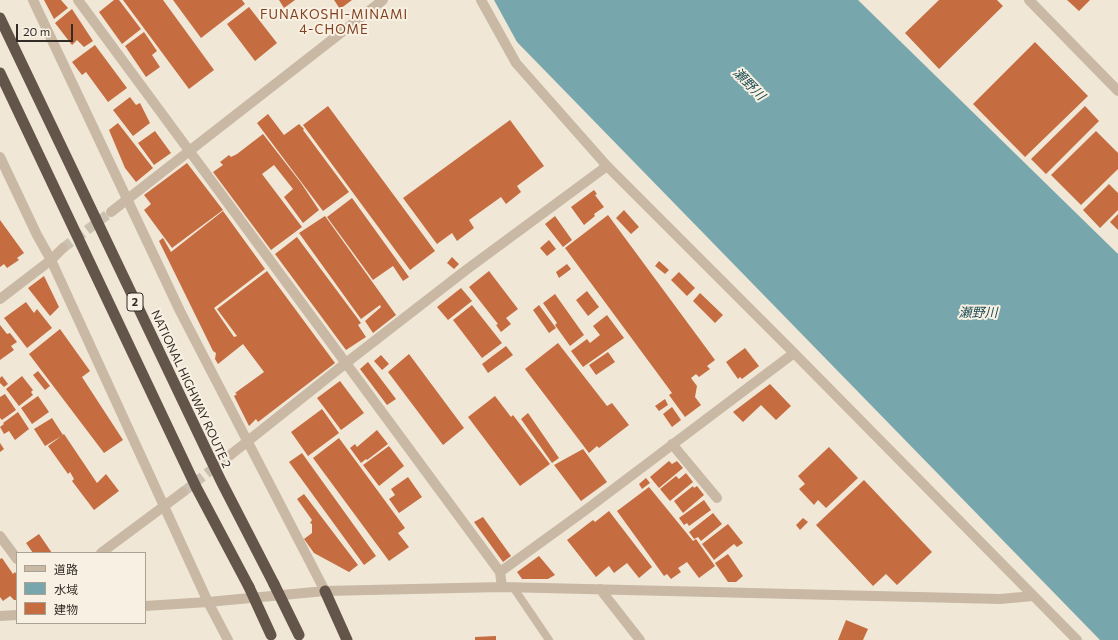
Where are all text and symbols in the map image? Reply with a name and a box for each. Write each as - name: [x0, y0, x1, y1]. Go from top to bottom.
- district label: FUNAKOSHI-MINAMI 4-CHOME: [260, 7, 408, 38]
- scale bar: [18, 16, 75, 42]
- text: 20 m: [23, 24, 50, 38]
- water label: 瀬野川: [730, 65, 768, 103]
- road number: 2: [127, 293, 143, 311]
- water label: 瀬野川: [959, 305, 997, 321]
- street label: NATIONAL HIGHWAY ROUTE 2: [148, 308, 234, 470]
- legend: [16, 552, 146, 624]
- text: 道路: [54, 562, 78, 576]
- text: 水域: [54, 582, 78, 596]
- text: 建物: [54, 602, 78, 616]

